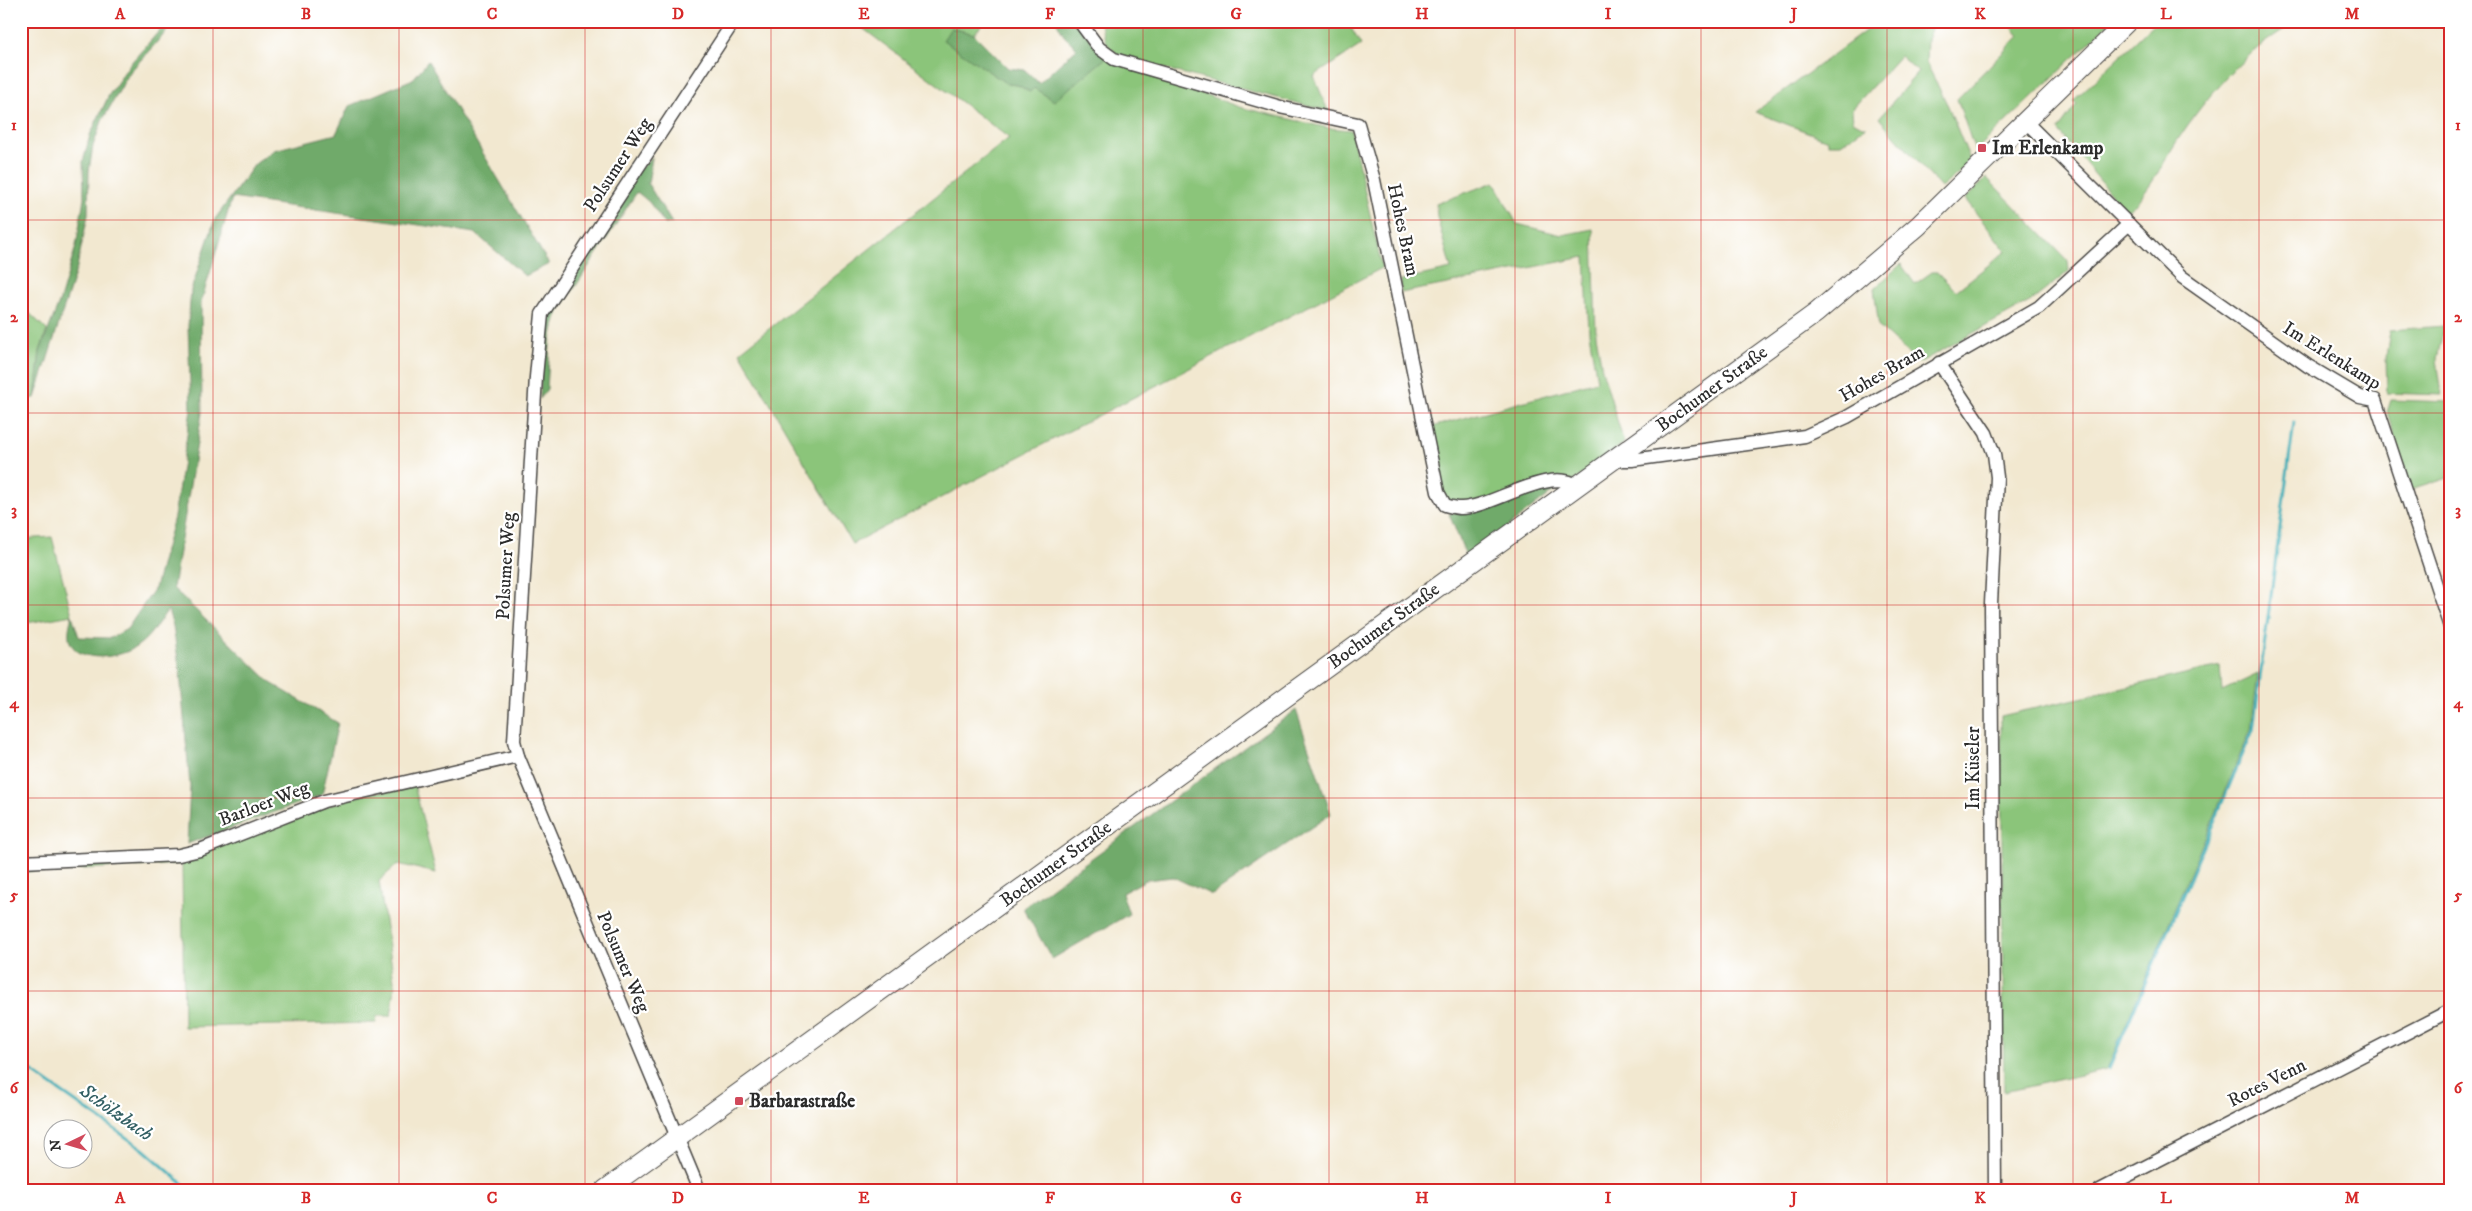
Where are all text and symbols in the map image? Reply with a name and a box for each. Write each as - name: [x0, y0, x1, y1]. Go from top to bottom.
- text: A: [114, 4, 126, 24]
- text: B: [301, 4, 311, 24]
- text: C: [487, 4, 497, 24]
- text: D: [672, 4, 684, 24]
- text: E: [858, 4, 870, 24]
- text: F: [1045, 4, 1055, 24]
- text: G: [1230, 4, 1242, 24]
- text: H: [1415, 4, 1429, 24]
- text: I: [1605, 4, 1612, 24]
- text: J: [1789, 4, 1798, 24]
- text: K: [1974, 4, 1986, 24]
- text: L: [2160, 4, 2172, 24]
- text: M: [2345, 4, 2360, 24]
- street label: Polsumer Weg: [579, 113, 657, 217]
- text: 1: [11, 115, 17, 135]
- text: 1: [2455, 115, 2461, 135]
- place label: Im Erlenkamp: [1992, 137, 2104, 160]
- marker: Im Erlenkamp: [1976, 142, 1988, 154]
- street label: Hohes Bram: [1382, 181, 1424, 279]
- text: 2: [10, 307, 19, 327]
- text: 2: [2454, 307, 2463, 327]
- street label: Im Erlenkamp: [2279, 317, 2385, 395]
- street label: Hohes Bram: [1835, 340, 1929, 408]
- street label: Bochumer Straße: [1652, 341, 1772, 437]
- text: 3: [11, 500, 17, 520]
- text: 3: [2455, 500, 2461, 520]
- street label: Polsumer Weg: [492, 511, 520, 620]
- street label: Bochumer Straße: [1324, 578, 1444, 674]
- text: 4: [8, 693, 19, 713]
- text: 4: [2452, 693, 2463, 713]
- street label: Im Küseler: [1962, 726, 1985, 810]
- street label: Barloer Weg: [216, 776, 313, 832]
- street label: Bochumer Straße: [996, 816, 1116, 912]
- text: 5: [9, 885, 18, 905]
- text: 5: [2453, 885, 2462, 905]
- street label: Polsumer Weg: [591, 908, 655, 1017]
- street label: Rotes Venn: [2224, 1053, 2310, 1113]
- text: 6: [10, 1078, 20, 1098]
- water label: Schölzbach: [74, 1078, 157, 1147]
- text: 6: [2454, 1078, 2464, 1098]
- place label: Barbarastraße: [749, 1090, 855, 1113]
- marker: Barbarastraße: [733, 1095, 745, 1107]
- north arrow: [42, 1118, 92, 1168]
- text: N: [47, 1138, 66, 1152]
- text: A: [114, 1188, 126, 1208]
- text: B: [301, 1188, 311, 1208]
- text: C: [487, 1188, 497, 1208]
- text: D: [672, 1188, 684, 1208]
- text: E: [858, 1188, 870, 1208]
- text: F: [1045, 1188, 1055, 1208]
- text: G: [1230, 1188, 1242, 1208]
- text: H: [1415, 1188, 1429, 1208]
- text: I: [1605, 1188, 1612, 1208]
- text: J: [1789, 1188, 1798, 1208]
- text: K: [1974, 1188, 1986, 1208]
- text: L: [2160, 1188, 2172, 1208]
- text: M: [2345, 1188, 2360, 1208]

